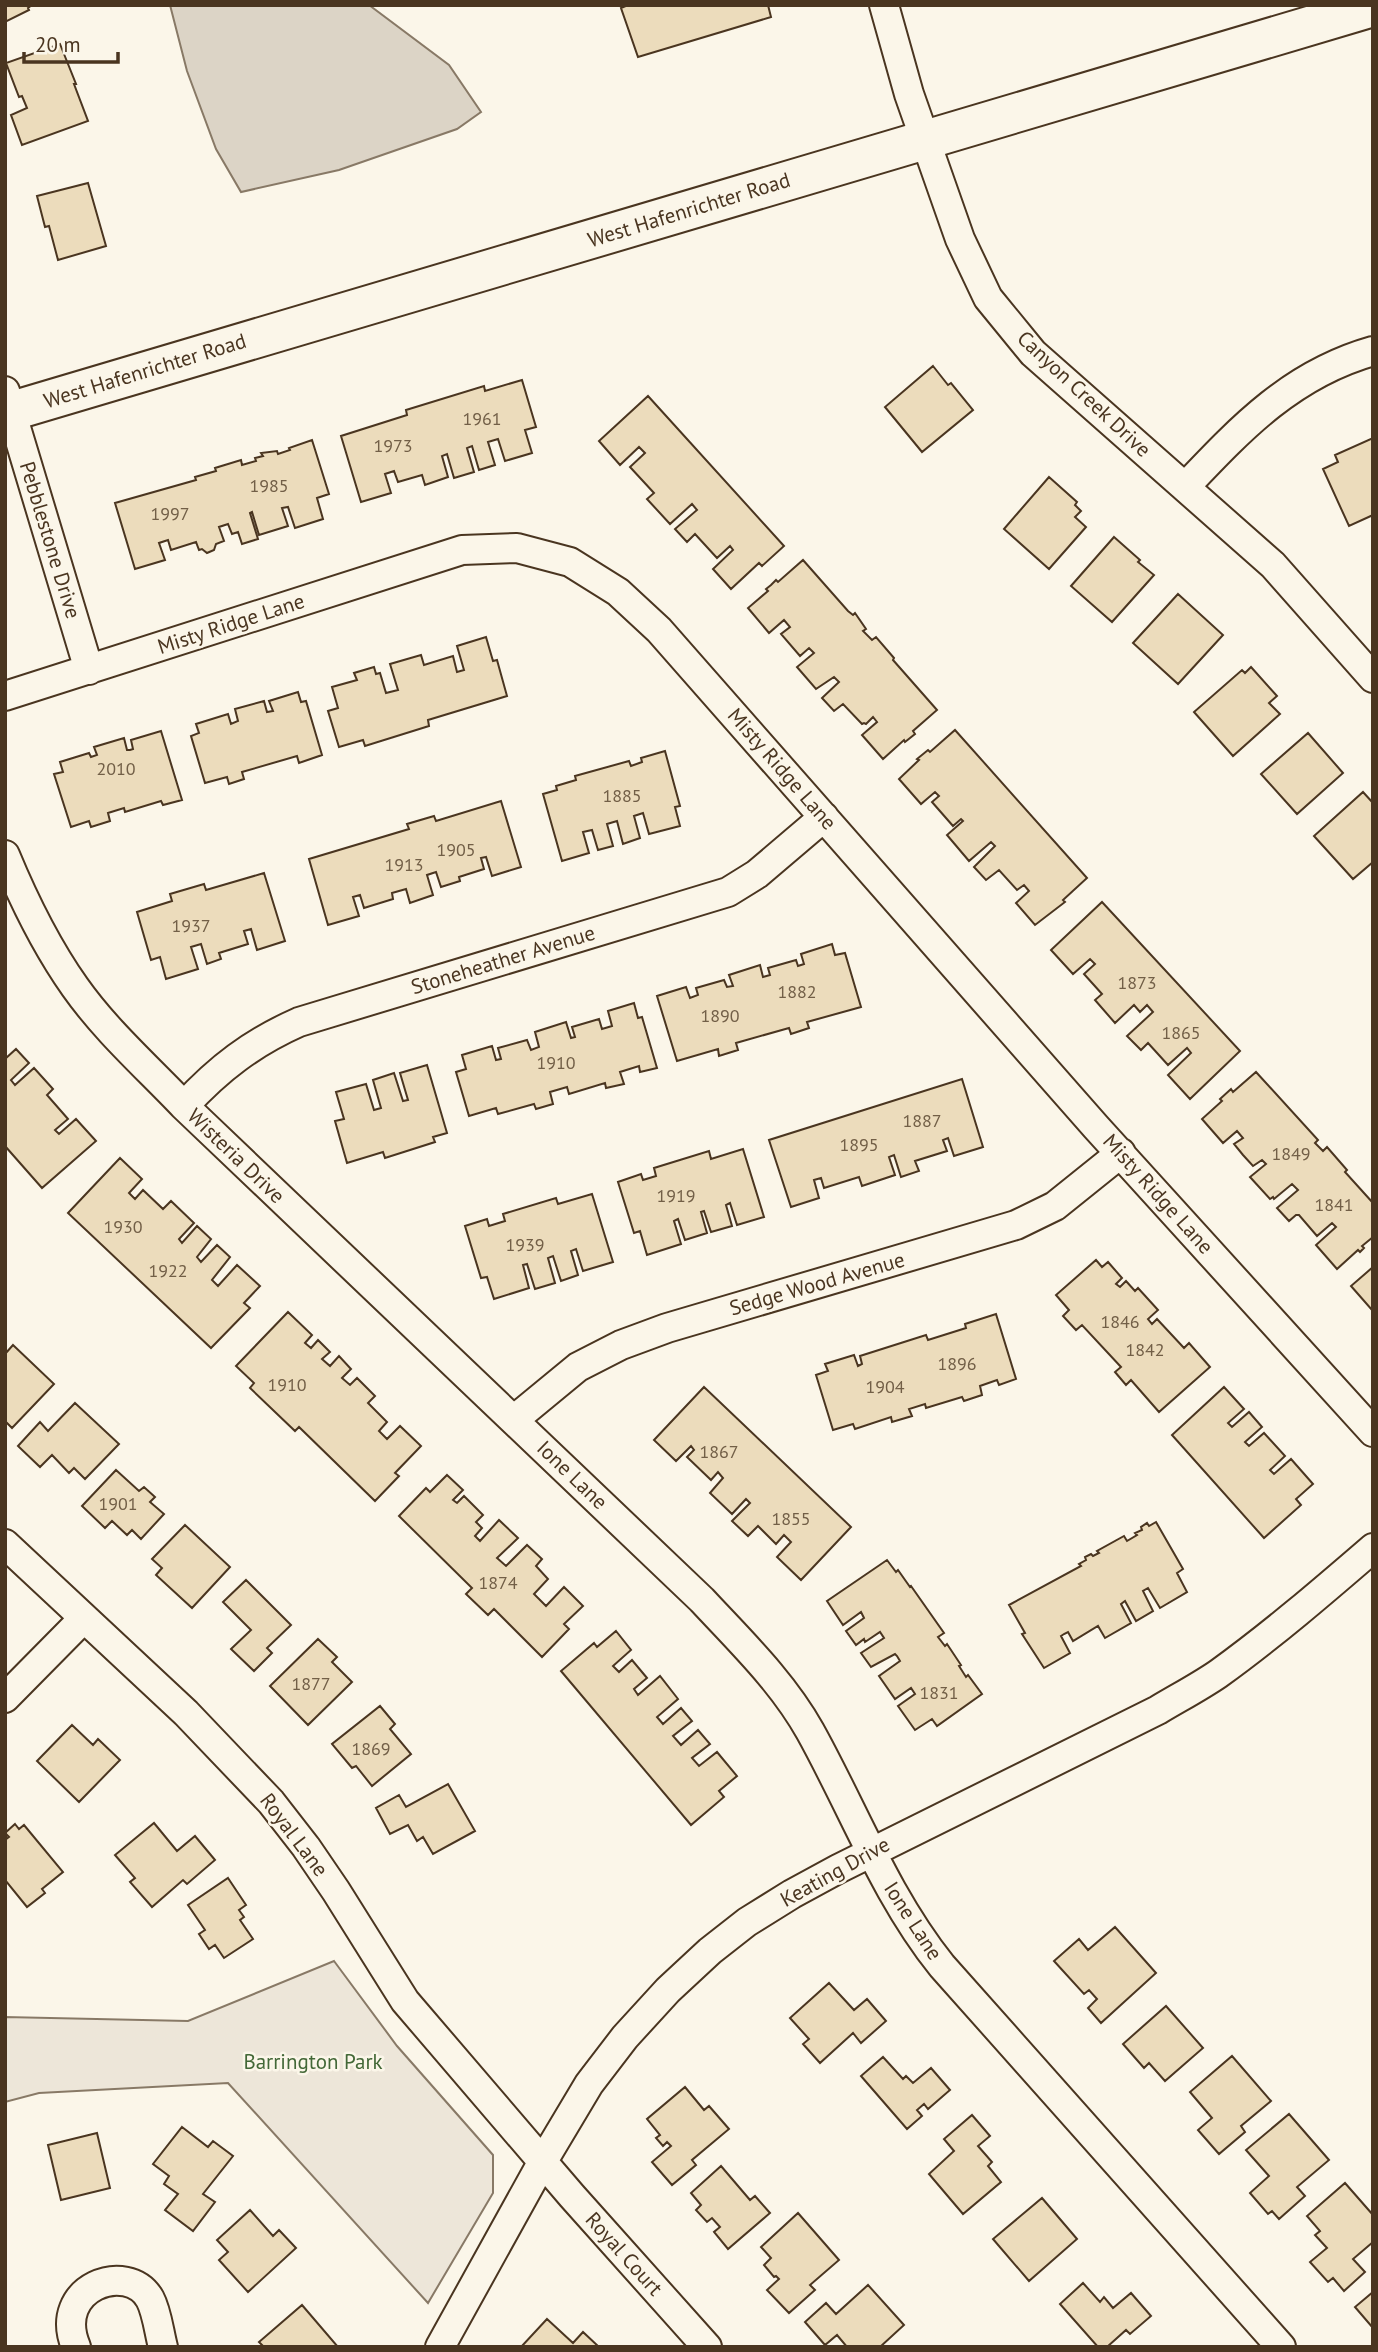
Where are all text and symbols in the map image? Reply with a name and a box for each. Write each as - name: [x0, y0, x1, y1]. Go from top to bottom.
- scale bar: [24, 21, 119, 65]
- text: 20 m: [35, 31, 81, 58]
- street label: West Hafenrichter Road: [584, 166, 793, 253]
- street label: Canyon Creek Drive: [1012, 325, 1157, 463]
- street label: West Hafenrichter Road: [40, 327, 249, 414]
- house number: 1961: [462, 407, 502, 430]
- house number: 1973: [373, 434, 413, 457]
- street label: Pebblestone Drive: [14, 458, 87, 622]
- house number: 1985: [249, 474, 289, 497]
- house number: 1997: [150, 502, 190, 525]
- street label: Misty Ridge Lane: [154, 587, 308, 660]
- street label: Misty Ridge Lane: [722, 702, 843, 835]
- house number: 2010: [96, 757, 136, 780]
- house number: 1885: [602, 784, 642, 807]
- house number: 1905: [436, 838, 476, 861]
- house number: 1913: [384, 853, 424, 876]
- house number: 1937: [171, 914, 211, 937]
- street label: Stoneheather Avenue: [408, 919, 598, 1000]
- house number: 1873: [1117, 971, 1157, 994]
- house number: 1882: [777, 980, 817, 1003]
- house number: 1890: [700, 1004, 740, 1027]
- house number: 1865: [1161, 1021, 1201, 1044]
- house number: 1910: [536, 1051, 576, 1074]
- street label: Wisteria Drive: [182, 1102, 291, 1209]
- house number: 1887: [902, 1109, 942, 1132]
- street label: Misty Ridge Lane: [1097, 1128, 1220, 1259]
- house number: 1895: [839, 1133, 879, 1156]
- house number: 1849: [1271, 1142, 1311, 1165]
- house number: 1919: [656, 1184, 696, 1207]
- house number: 1841: [1314, 1193, 1354, 1216]
- house number: 1930: [103, 1215, 143, 1238]
- house number: 1939: [505, 1233, 545, 1256]
- street label: Sedge Wood Avenue: [726, 1246, 908, 1321]
- house number: 1922: [148, 1259, 188, 1282]
- house number: 1846: [1100, 1310, 1140, 1333]
- house number: 1842: [1125, 1338, 1165, 1361]
- house number: 1896: [937, 1352, 977, 1375]
- house number: 1910: [267, 1373, 307, 1396]
- house number: 1904: [865, 1375, 905, 1398]
- street label: Ione Lane: [531, 1434, 613, 1515]
- house number: 1867: [699, 1440, 739, 1463]
- house number: 1901: [98, 1492, 138, 1515]
- house number: 1855: [771, 1507, 811, 1530]
- house number: 1874: [478, 1571, 518, 1594]
- house number: 1877: [291, 1672, 331, 1695]
- house number: 1831: [919, 1681, 959, 1704]
- house number: 1869: [351, 1737, 391, 1760]
- street label: Royal Lane: [254, 1788, 335, 1882]
- street label: Keating Drive: [775, 1830, 894, 1913]
- street label: Ione Lane: [878, 1876, 949, 1965]
- park label: Barrington Park: [243, 2048, 383, 2075]
- street label: Royal Court: [580, 2206, 669, 2301]

